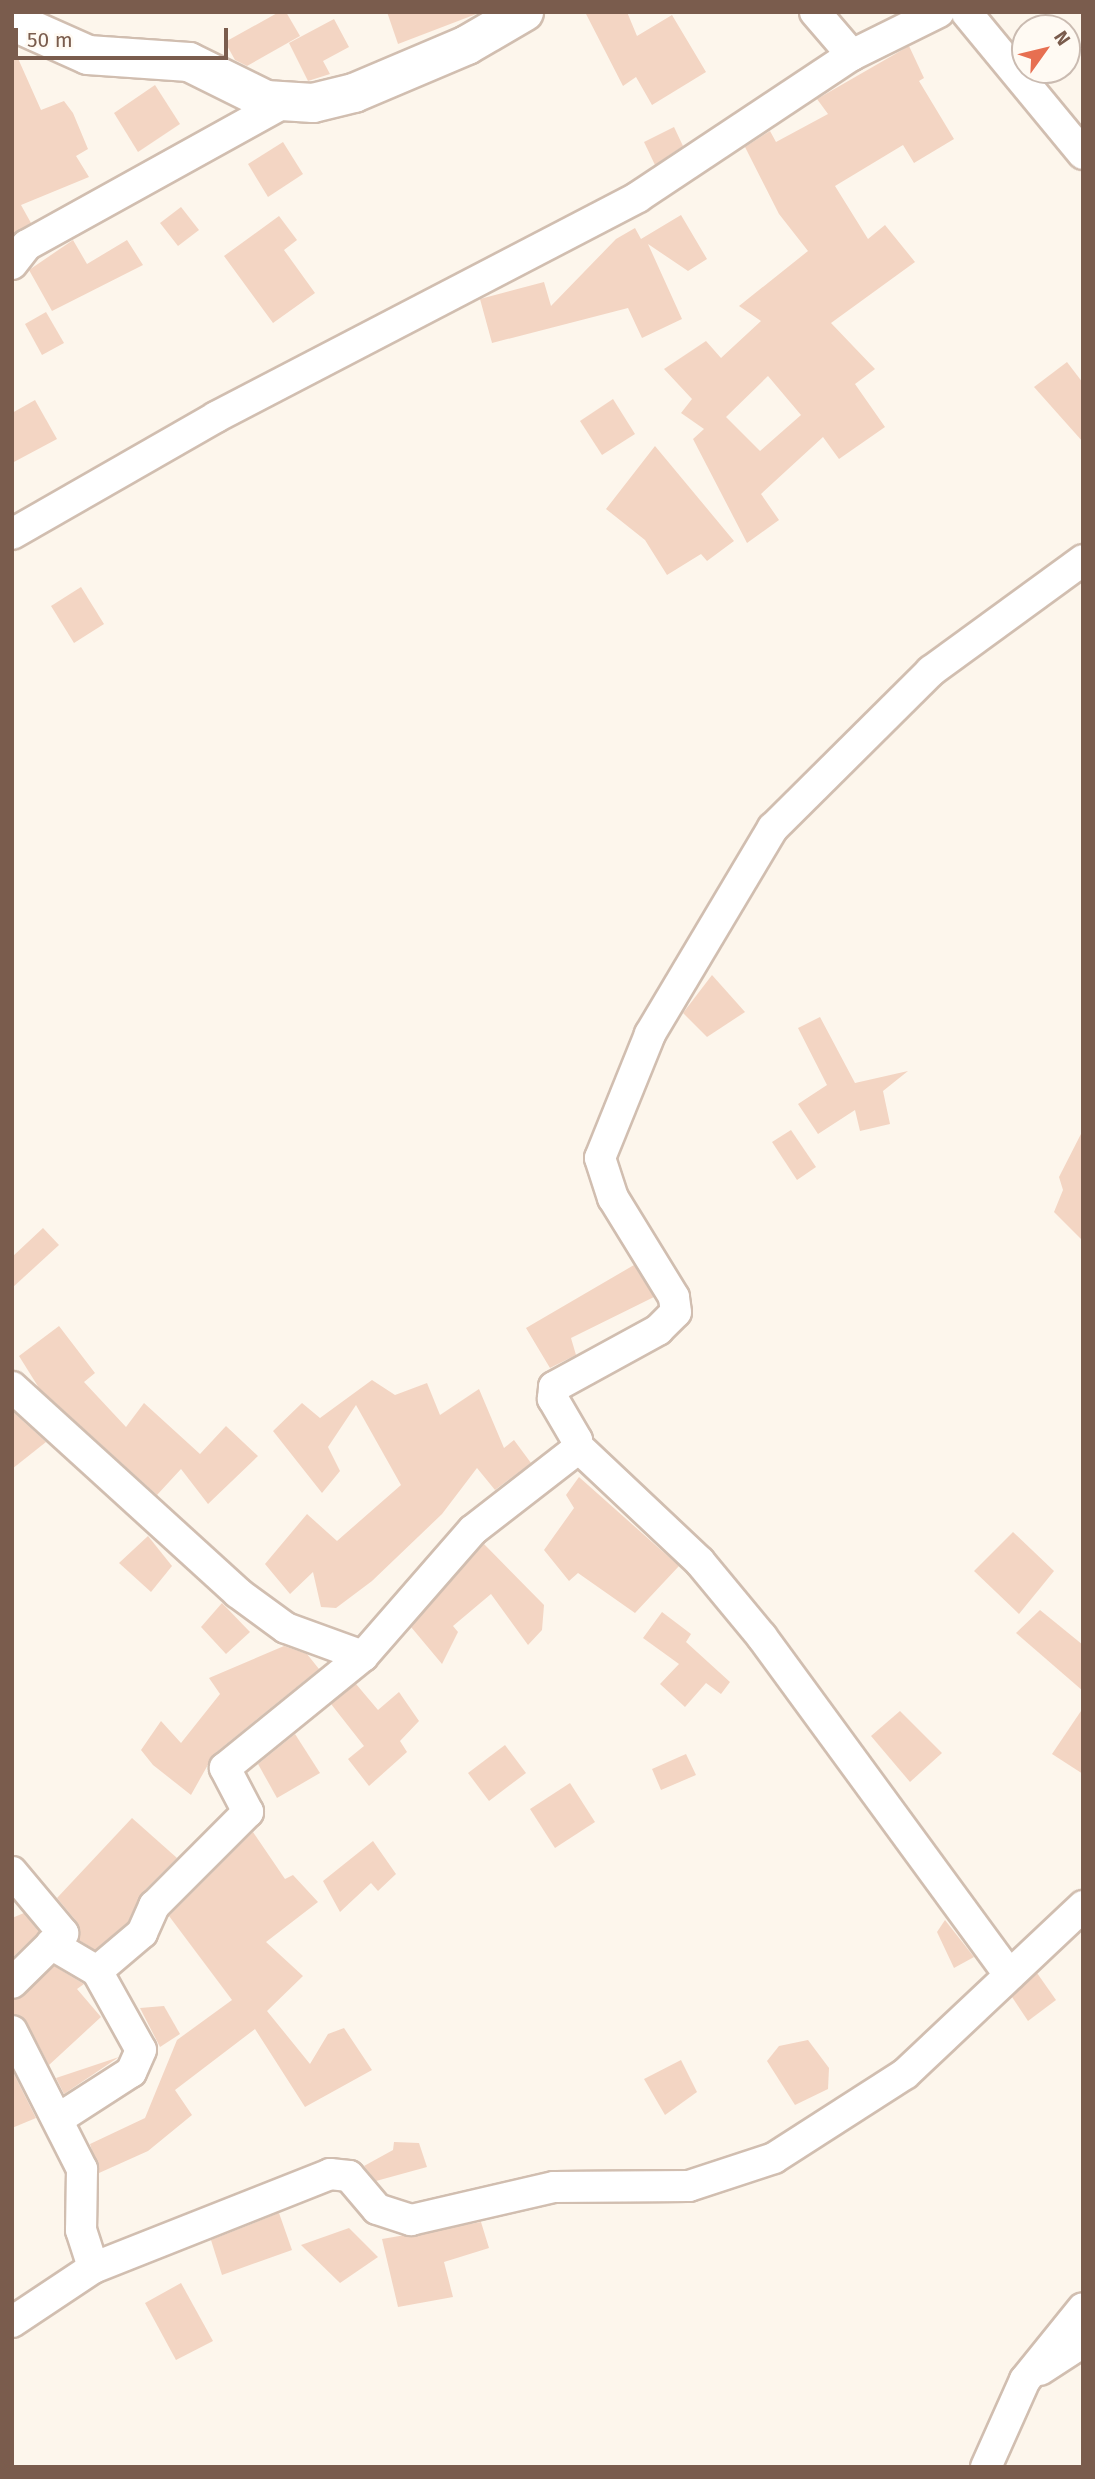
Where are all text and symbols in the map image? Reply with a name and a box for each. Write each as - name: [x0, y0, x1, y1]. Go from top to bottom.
- scale bar: [18, 14, 231, 58]
- north arrow: [1011, 14, 1081, 84]
- text: N: [1049, 26, 1075, 50]
- text: 50 m: [27, 27, 73, 53]

